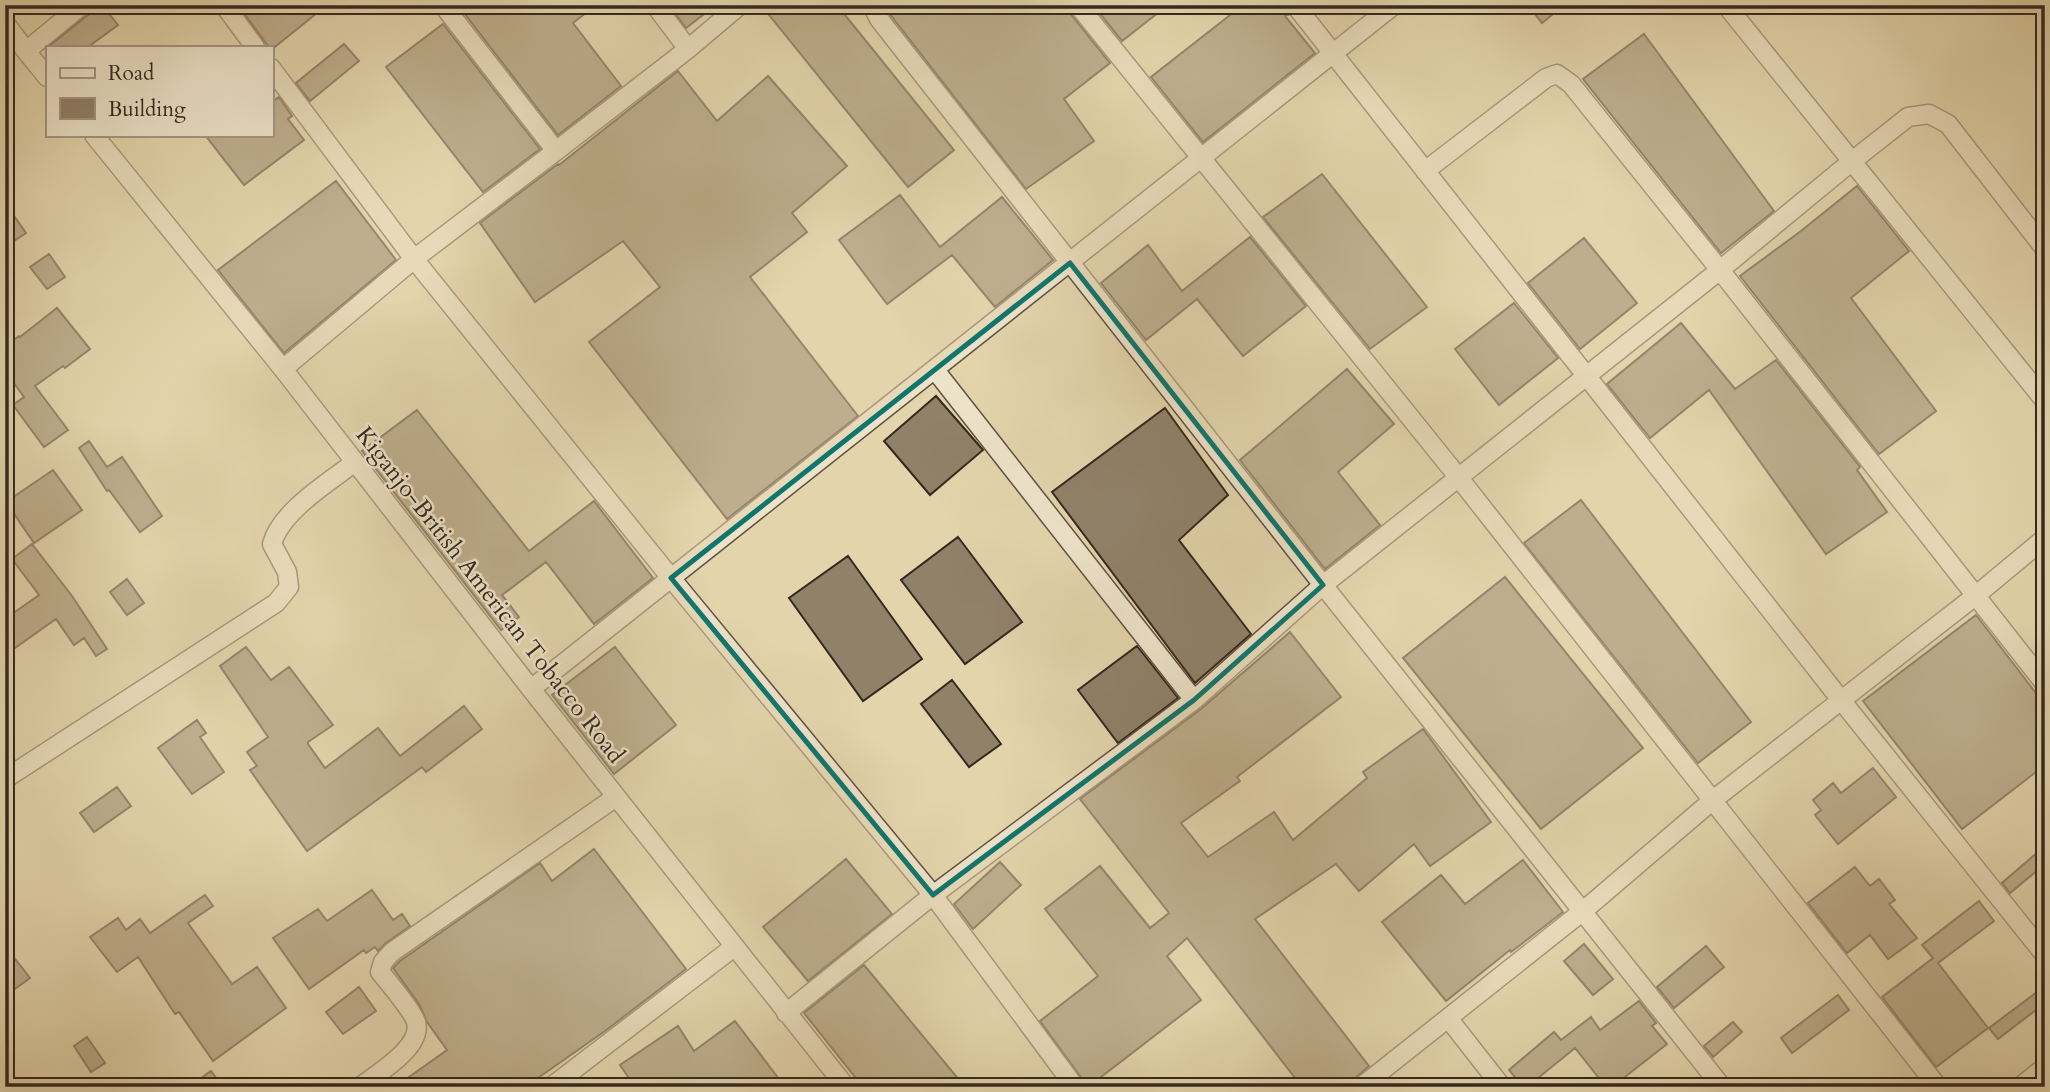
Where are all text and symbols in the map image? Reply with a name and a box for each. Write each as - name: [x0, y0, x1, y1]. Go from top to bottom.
- legend: [46, 46, 273, 136]
- text: Road: [108, 59, 154, 88]
- text: Building: [108, 95, 186, 124]
- street label: Kiganjo-British American Tobacco Road: [348, 420, 632, 771]

